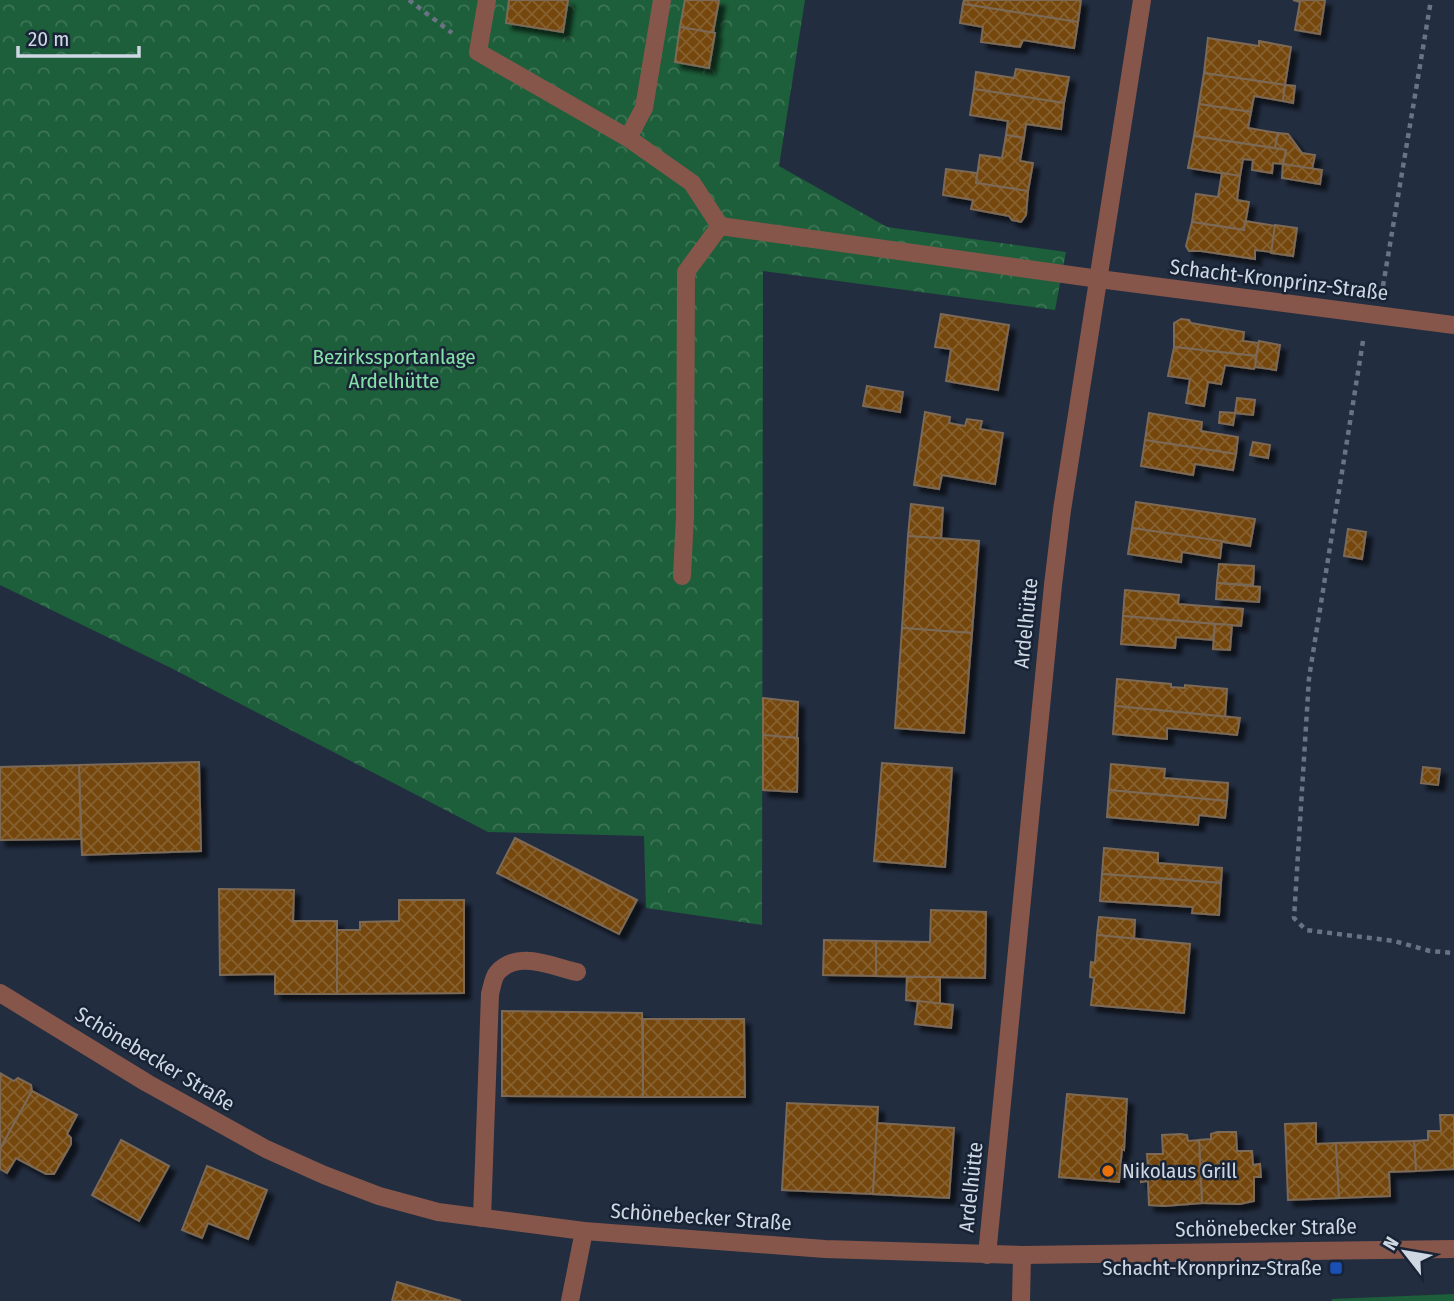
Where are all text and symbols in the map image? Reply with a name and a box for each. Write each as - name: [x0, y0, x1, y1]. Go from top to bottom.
- scale bar: [18, 14, 138, 58]
- text: 20 m: [28, 26, 69, 52]
- street label: Schacht-Kronprinz-Straße: [1168, 254, 1390, 306]
- park label: Bezirkssportanlage Ardelhütte: [312, 344, 476, 394]
- street label: Ardelhütte: [1008, 576, 1044, 670]
- street label: Schönebecker Straße: [70, 1001, 240, 1117]
- street label: Ardelhütte: [953, 1140, 989, 1234]
- place label: Nikolaus Grill: [1122, 1158, 1237, 1184]
- marker: Nikolaus Grill: [1100, 1163, 1116, 1179]
- street label: Schönebecker Straße: [610, 1198, 792, 1236]
- street label: Schönebecker Straße: [1175, 1213, 1357, 1243]
- north arrow: [1370, 1217, 1440, 1287]
- text: N: [1378, 1233, 1404, 1254]
- place label: Schacht-Kronprinz-Straße: [1102, 1255, 1322, 1281]
- marker: Schacht-Kronprinz-Straße: [1328, 1260, 1344, 1276]

